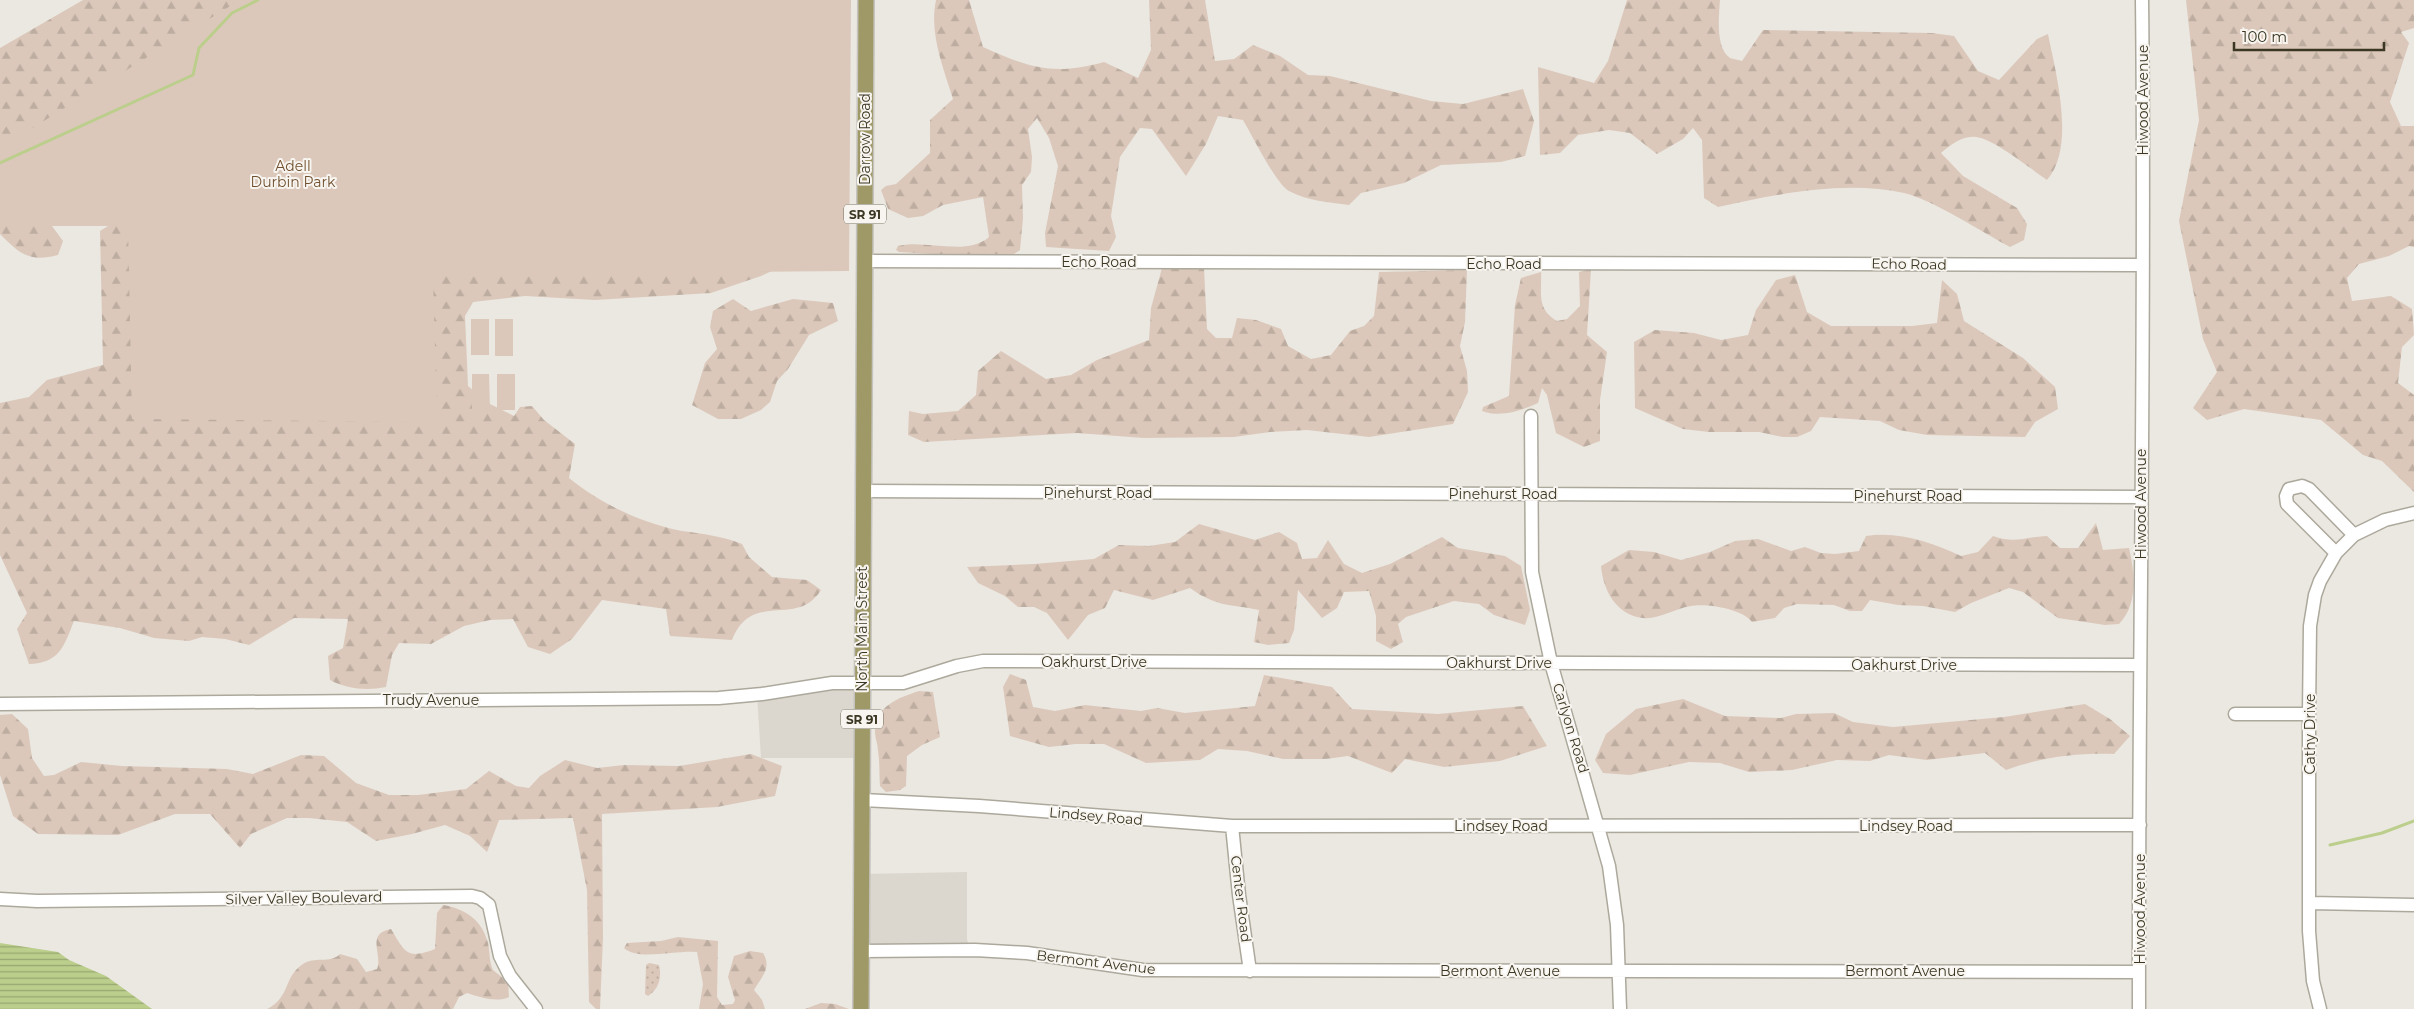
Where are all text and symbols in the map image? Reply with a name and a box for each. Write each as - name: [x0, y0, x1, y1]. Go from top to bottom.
- scale bar: [2234, 20, 2384, 52]
- text: 100 m: [2242, 27, 2287, 46]
- street label: Hiwood Avenue: [2134, 45, 2152, 155]
- street label: Darrow Road: [856, 93, 874, 185]
- park label: Adell Durbin Park: [251, 157, 336, 191]
- road number: SR 91: [844, 204, 886, 223]
- street label: Echo Road: [1061, 253, 1137, 271]
- street label: Echo Road: [1871, 254, 1947, 274]
- street label: Echo Road: [1466, 255, 1542, 273]
- street label: Hiwood Avenue: [2132, 449, 2150, 559]
- street label: Pinehurst Road: [1044, 484, 1152, 502]
- street label: Pinehurst Road: [1449, 485, 1557, 503]
- street label: Pinehurst Road: [1854, 487, 1962, 505]
- street label: North Main Street: [853, 566, 871, 692]
- street label: Oakhurst Drive: [1041, 653, 1147, 671]
- street label: Oakhurst Drive: [1446, 654, 1552, 672]
- street label: Oakhurst Drive: [1851, 656, 1957, 674]
- street label: Carlyon Road: [1549, 681, 1593, 775]
- street label: Trudy Avenue: [383, 691, 479, 709]
- street label: Cathy Drive: [2301, 694, 2319, 774]
- road number: SR 91: [841, 710, 883, 729]
- street label: Lindsey Road: [1048, 803, 1144, 829]
- street label: Lindsey Road: [1454, 817, 1548, 835]
- street label: Lindsey Road: [1859, 817, 1953, 835]
- street label: Hiwood Avenue: [2131, 854, 2149, 964]
- street label: Center Road: [1227, 855, 1255, 943]
- street label: Silver Valley Boulevard: [225, 888, 383, 908]
- street label: Bermont Avenue: [1035, 946, 1157, 978]
- street label: Bermont Avenue: [1440, 962, 1560, 980]
- street label: Bermont Avenue: [1845, 962, 1965, 980]

